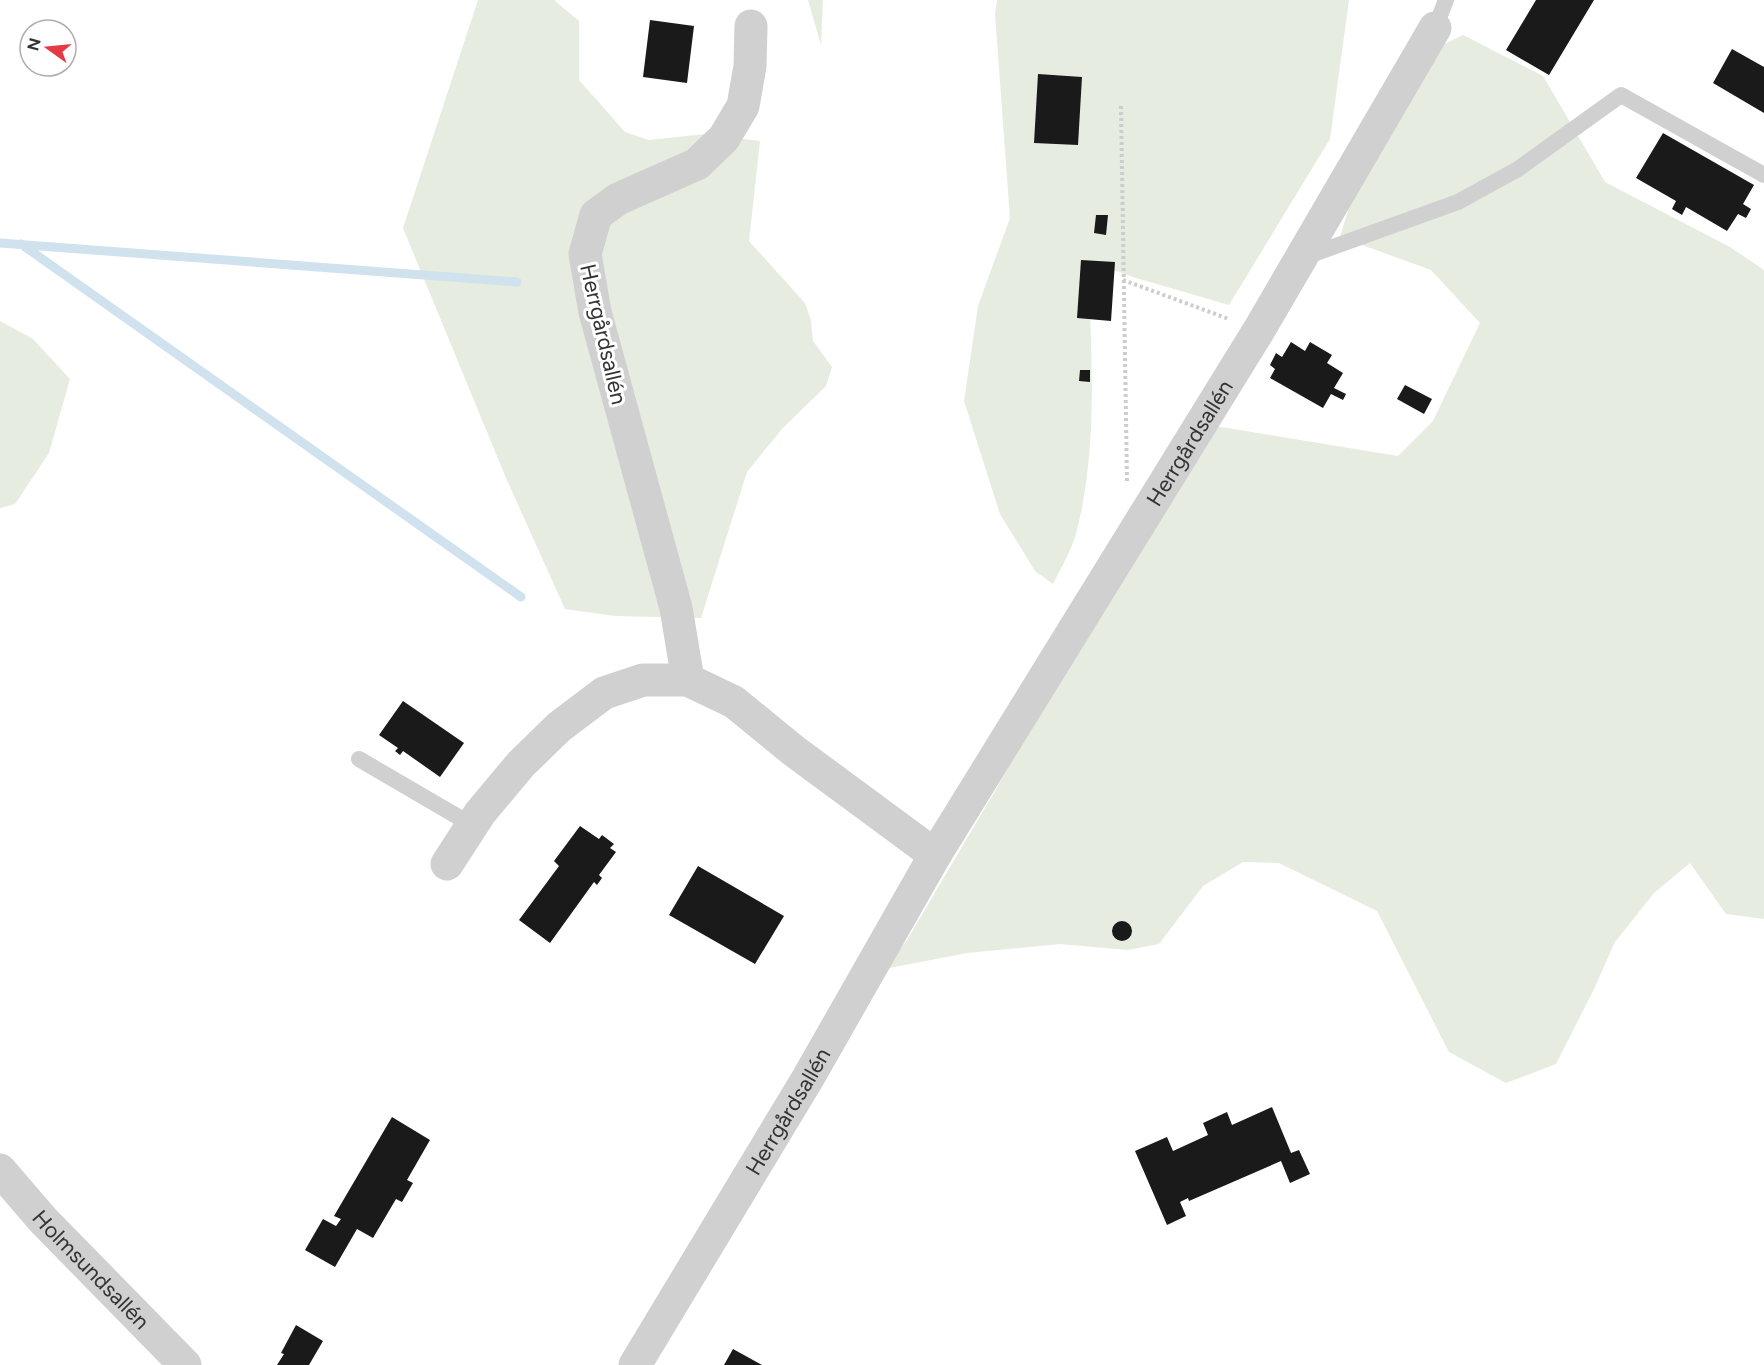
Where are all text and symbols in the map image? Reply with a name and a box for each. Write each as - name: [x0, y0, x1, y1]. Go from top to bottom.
- north arrow: [18, 18, 78, 78]
- text: N: [23, 36, 45, 53]
- street label: Herrgårdsallén: [574, 261, 633, 407]
- street label: Herrgårdsallén: [1141, 375, 1239, 511]
- street label: Herrgårdsallén: [740, 1043, 836, 1180]
- street label: Holmsundsallén: [27, 1205, 155, 1335]

